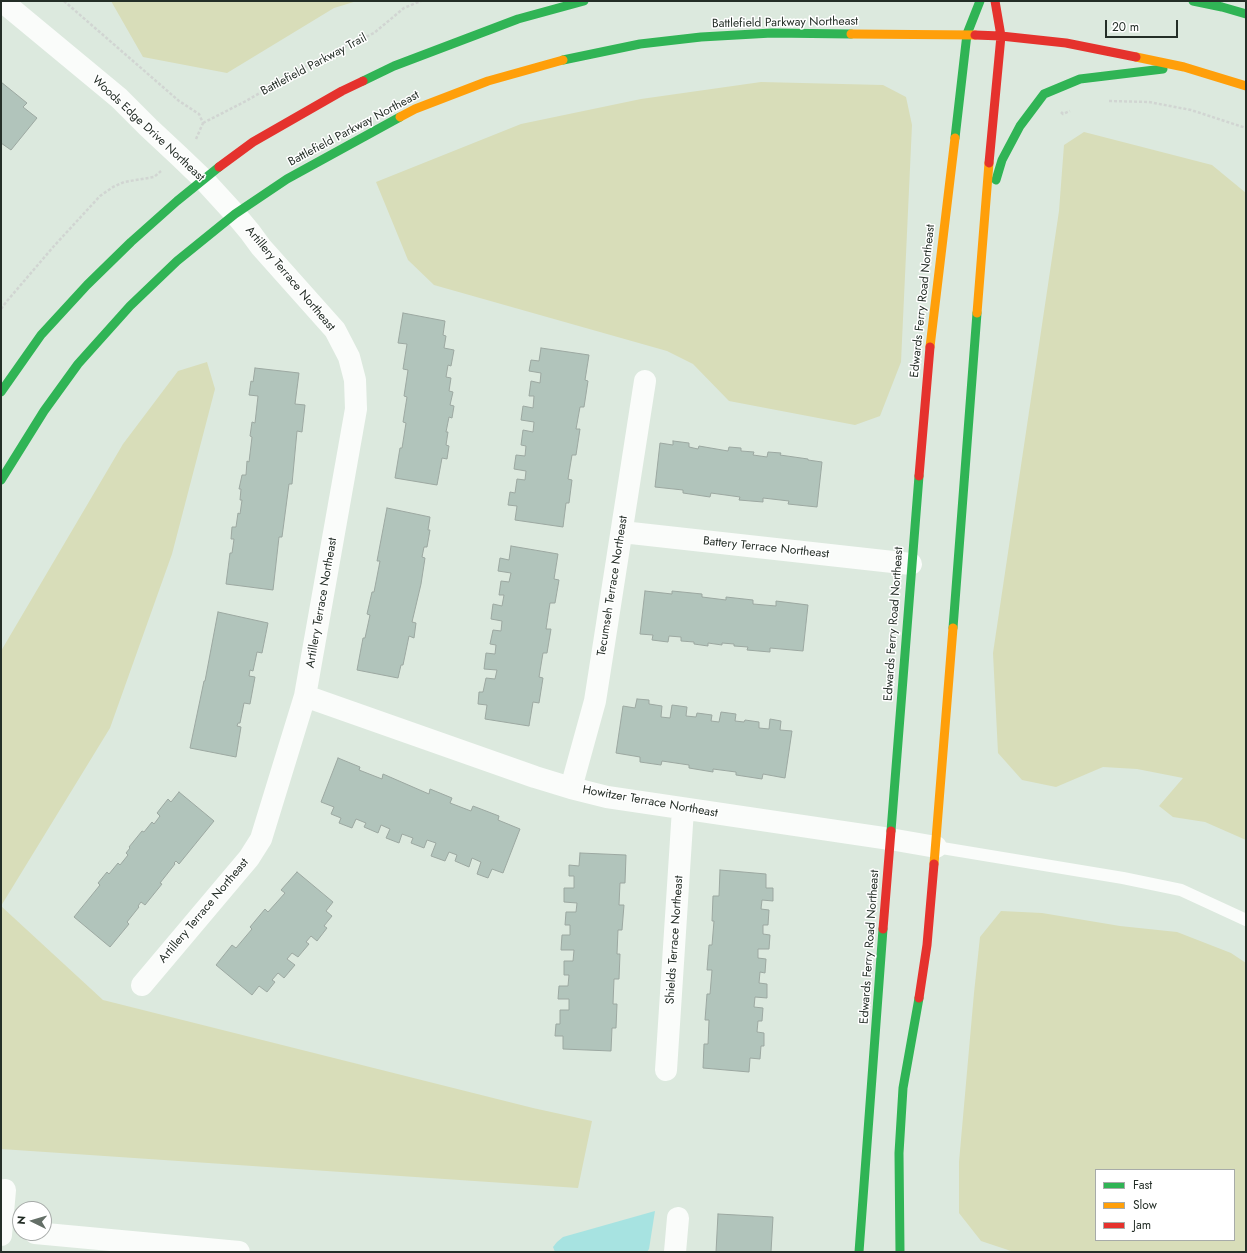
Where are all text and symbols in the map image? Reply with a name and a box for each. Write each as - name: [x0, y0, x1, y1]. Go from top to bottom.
- scale bar: [1107, 12, 1180, 38]
- street label: Battlefield Parkway Northeast: [712, 15, 858, 31]
- text: 20 m: [1112, 18, 1139, 36]
- street label: Battlefield Parkway Trail: [259, 31, 369, 99]
- street label: Woods Edge Drive Northeast: [89, 73, 207, 185]
- street label: Battlefield Parkway Northeast: [286, 88, 422, 170]
- street label: Edwards Ferry Road Northeast: [908, 223, 938, 379]
- street label: Artillery Terrace Northeast: [242, 224, 338, 334]
- street label: Tecumseh Terrace Northeast: [595, 515, 631, 657]
- street label: Battery Terrace Northeast: [702, 534, 830, 562]
- street label: Artillery Terrace Northeast: [303, 537, 341, 669]
- street label: Edwards Ferry Road Northeast: [881, 547, 907, 701]
- street label: Howitzer Terrace Northeast: [581, 783, 719, 821]
- street label: Artillery Terrace Northeast: [156, 856, 252, 966]
- street label: Edwards Ferry Road Northeast: [857, 870, 883, 1024]
- street label: Shields Terrace Northeast: [663, 875, 687, 1005]
- legend: [1095, 1169, 1235, 1241]
- text: Fast: [1133, 1176, 1152, 1194]
- text: Slow: [1133, 1196, 1157, 1214]
- north arrow: [12, 1201, 52, 1241]
- text: N: [13, 1215, 29, 1225]
- text: Jam: [1133, 1216, 1151, 1234]

